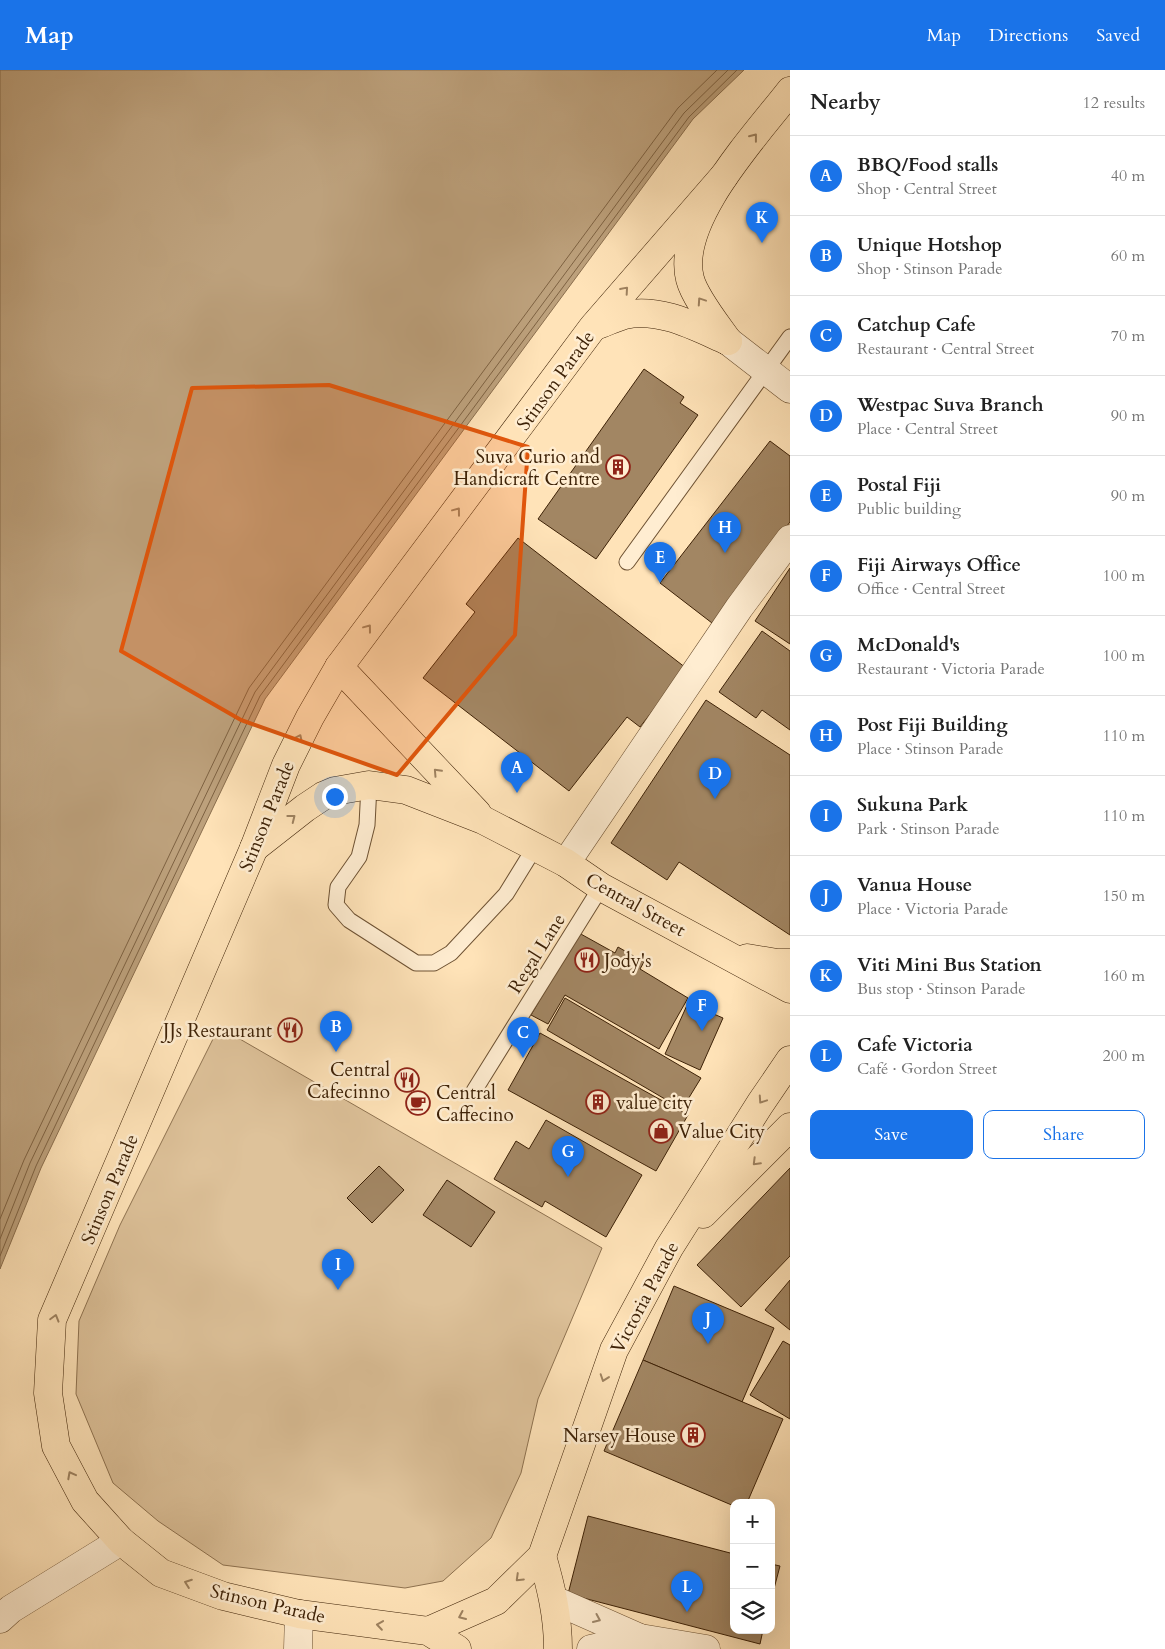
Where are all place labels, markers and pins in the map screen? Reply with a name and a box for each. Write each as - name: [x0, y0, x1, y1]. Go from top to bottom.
- pin: K: [746, 202, 778, 243]
- place label: Suva Curio and Handicraft Centre: [453, 444, 600, 492]
- building icon: Suva Curio and Handicraft Centre: [605, 454, 631, 480]
- pin: H: [709, 512, 741, 553]
- pin: E: [644, 542, 676, 583]
- pin: A: [501, 752, 533, 793]
- pin: D: [699, 758, 731, 799]
- restaurant icon: Jody's: [574, 947, 600, 973]
- place label: Jody's: [601, 948, 652, 974]
- pin: F: [686, 990, 718, 1031]
- pin: B: [320, 1011, 352, 1052]
- restaurant icon: JJs Restaurant: [277, 1017, 303, 1043]
- pin: C: [507, 1017, 539, 1058]
- place label: JJs Restaurant: [160, 1018, 272, 1044]
- place label: Central Cafecinno: [307, 1057, 390, 1105]
- restaurant icon: Central Cafecinno: [394, 1067, 420, 1093]
- place label: Central Caffecino: [436, 1080, 514, 1128]
- building icon: value city: [585, 1089, 611, 1115]
- cafe icon: Central Caffecino: [405, 1090, 431, 1116]
- place label: value city: [616, 1090, 693, 1116]
- shop icon: Value City: [648, 1118, 674, 1144]
- place label: Value City: [678, 1119, 765, 1145]
- pin: G: [552, 1136, 584, 1177]
- pin: I: [322, 1249, 354, 1290]
- pin: J: [692, 1303, 724, 1344]
- building icon: Narsey House: [680, 1422, 706, 1448]
- place label: Narsey House: [563, 1423, 676, 1449]
- pin: L: [671, 1571, 703, 1612]

